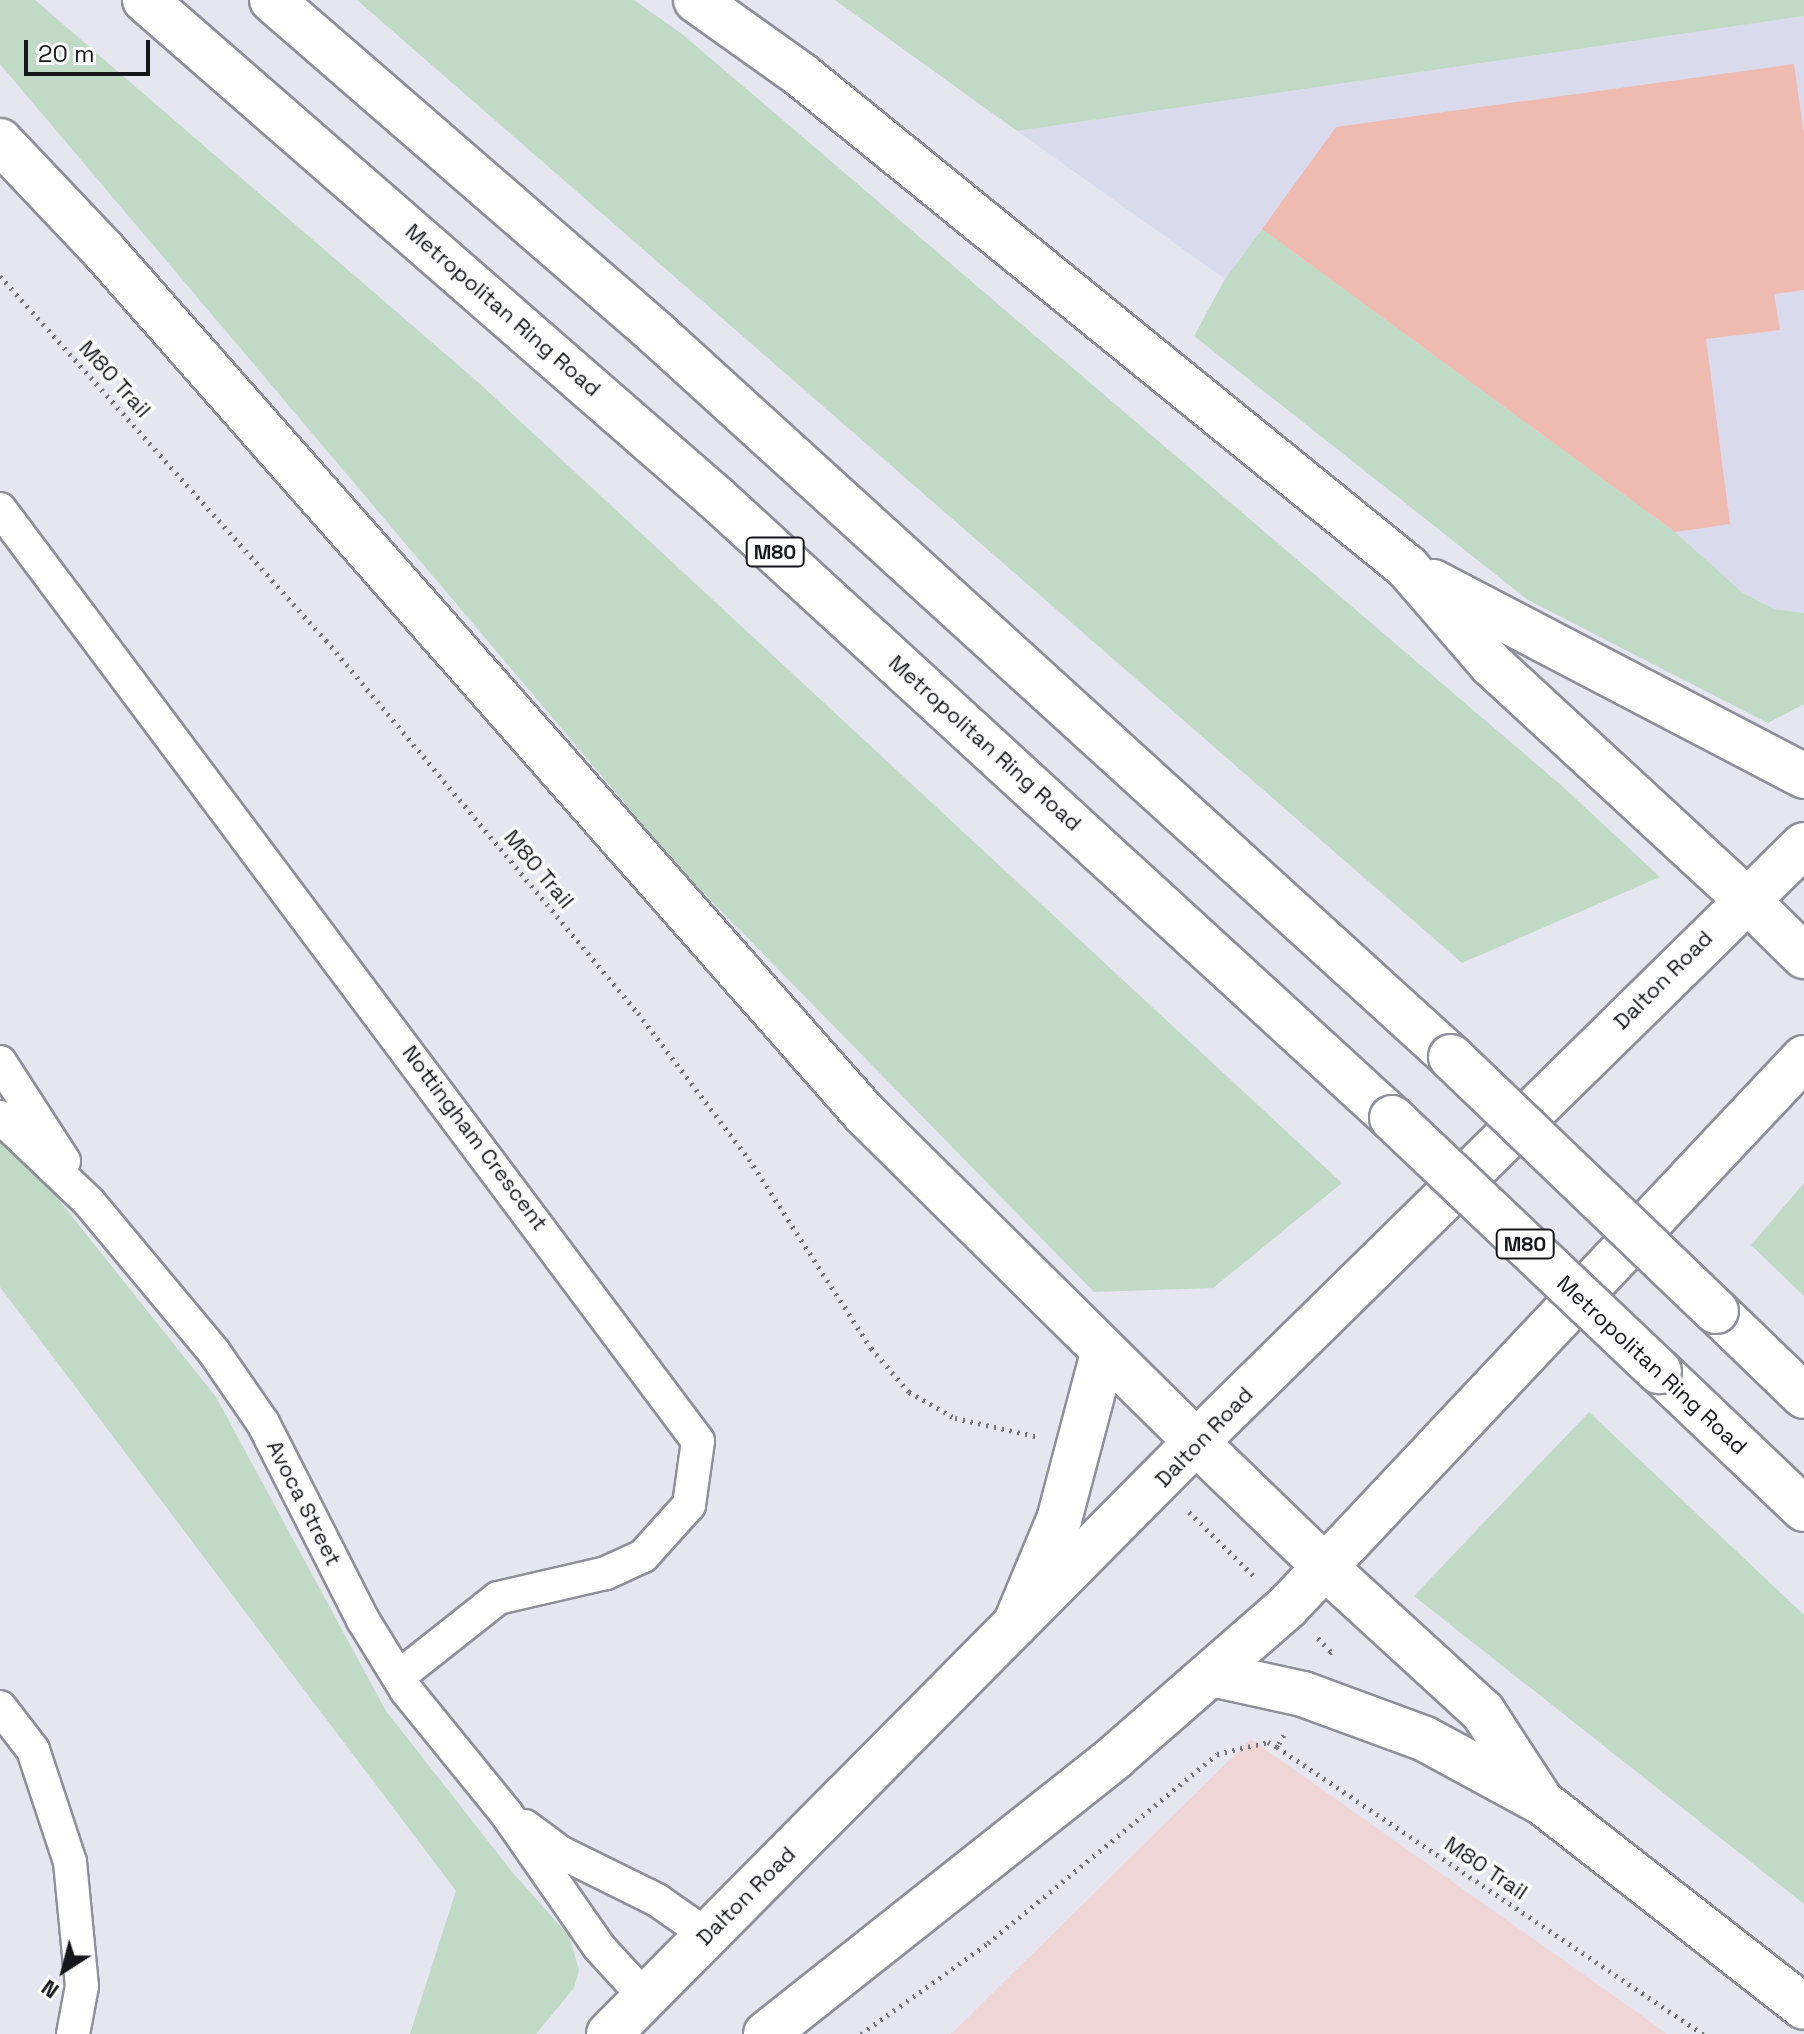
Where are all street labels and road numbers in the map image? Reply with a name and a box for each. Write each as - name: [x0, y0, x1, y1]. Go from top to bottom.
- street label: Metropolitan Ring Road: [400, 218, 606, 402]
- street label: M80 Trail: [73, 335, 157, 423]
- road number: M80: [745, 536, 805, 568]
- street label: Metropolitan Ring Road: [883, 649, 1087, 837]
- street label: M80 Trail: [498, 824, 580, 914]
- street label: Dalton Road: [1608, 925, 1718, 1035]
- street label: Nottingham Crescent: [397, 1040, 553, 1236]
- road number: M80: [1495, 1228, 1555, 1260]
- street label: Metropolitan Ring Road: [1552, 1270, 1752, 1460]
- street label: Dalton Road: [1150, 1381, 1258, 1493]
- street label: Avoca Street: [261, 1436, 347, 1570]
- street label: M80 Trail: [1439, 1830, 1533, 1906]
- street label: Dalton Road: [691, 1841, 801, 1951]

